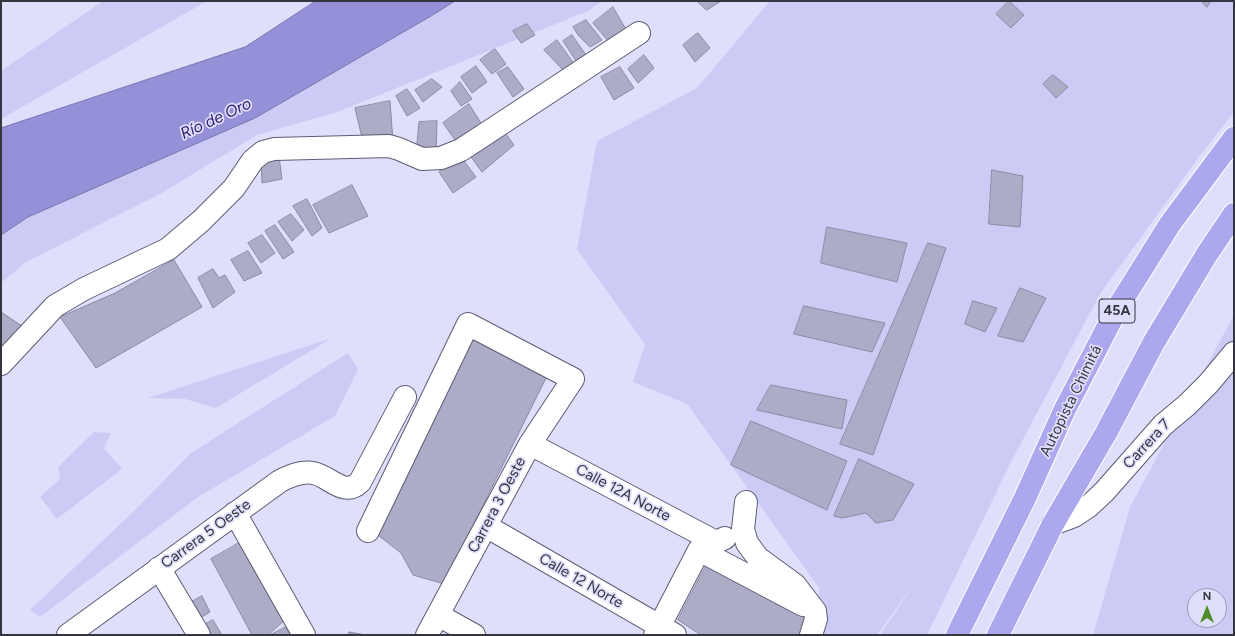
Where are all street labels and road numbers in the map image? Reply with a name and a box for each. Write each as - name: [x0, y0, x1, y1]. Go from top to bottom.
- road number: 45A: [1099, 299, 1135, 323]
- street label: Autopista Chimitá: [1036, 343, 1106, 459]
- street label: Carrera 7: [1120, 415, 1174, 473]
- street label: Carrera 3 Oeste: [464, 454, 530, 556]
- street label: Calle 12A Norte: [573, 460, 673, 526]
- street label: Carrera 5 Oeste: [158, 496, 254, 572]
- street label: Calle 12 Norte: [536, 550, 626, 612]

